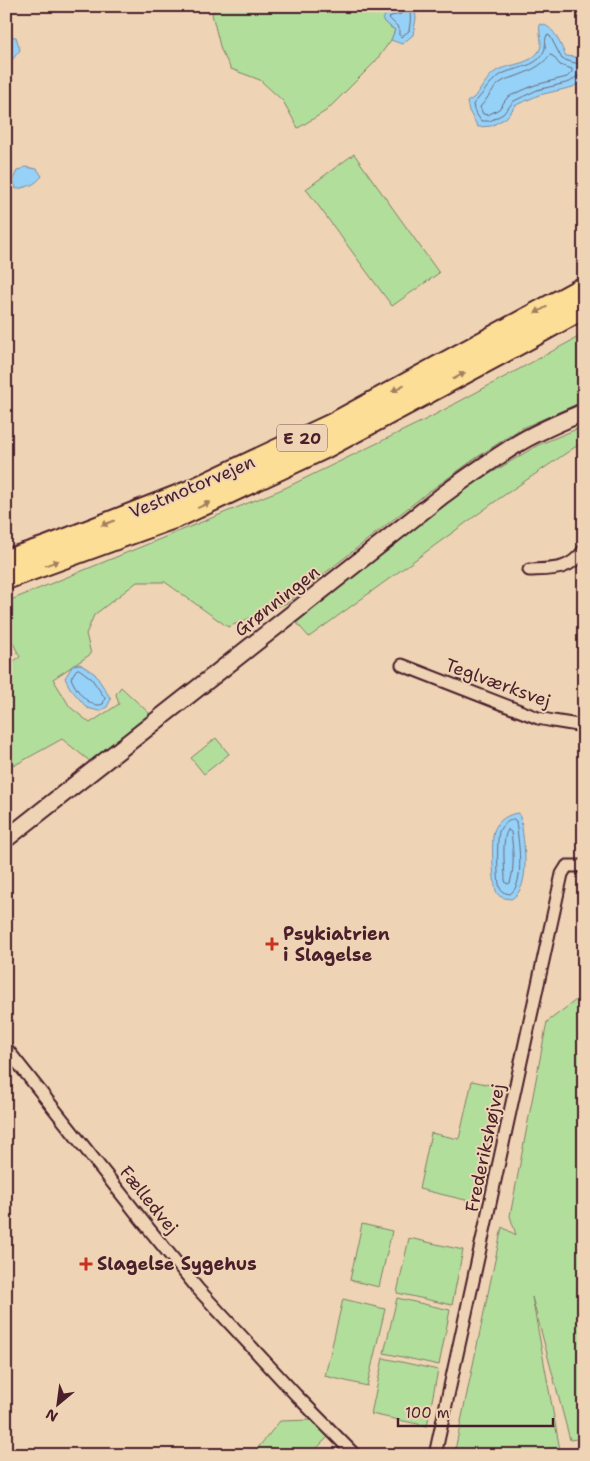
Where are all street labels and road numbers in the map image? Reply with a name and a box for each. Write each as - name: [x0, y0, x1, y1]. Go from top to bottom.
- road number: E 20: [277, 424, 327, 452]
- street label: Vestmotorvejen: [125, 450, 259, 524]
- street label: Grønningen: [229, 560, 325, 642]
- street label: Teglværksvej: [442, 653, 554, 713]
- street label: Frederikshøjvej: [460, 1082, 510, 1214]
- street label: Fælledvej: [114, 1161, 184, 1239]

